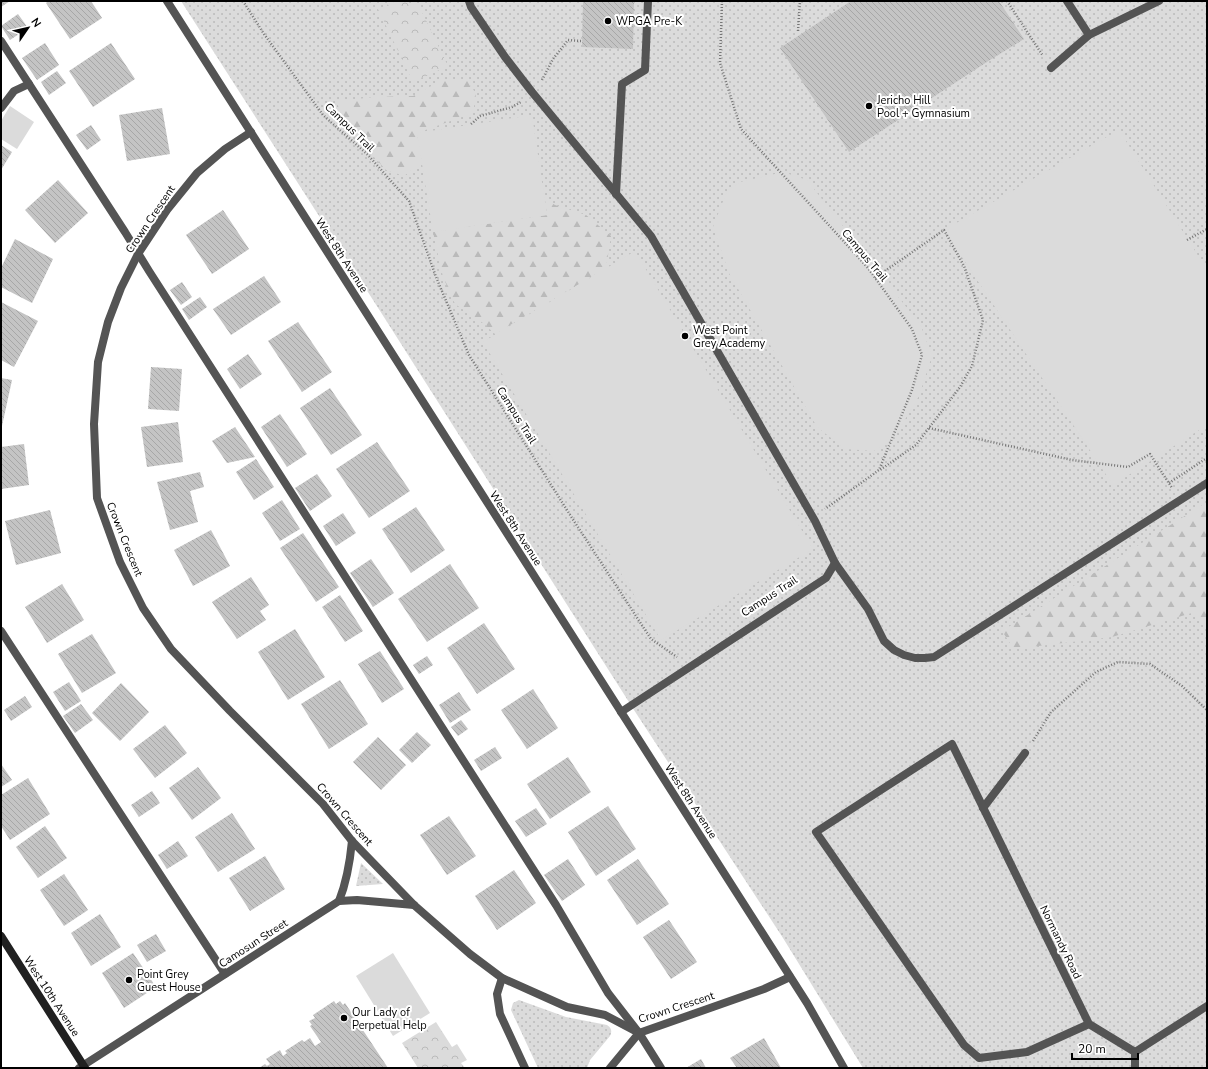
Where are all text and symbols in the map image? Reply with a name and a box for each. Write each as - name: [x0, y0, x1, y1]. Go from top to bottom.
- north arrow: [8, 8, 48, 48]
- place label: WPGA Pre-K: [616, 14, 683, 29]
- text: N: [27, 15, 44, 30]
- marker: WPGA Pre-K: [603, 16, 613, 26]
- place label: Jericho Hill Pool + Gymnasium: [876, 93, 970, 121]
- street label: Campus Trail: [321, 100, 379, 156]
- marker: Jericho Hill Pool + Gymnasium: [864, 101, 874, 111]
- street label: Crown Crescent: [122, 182, 179, 256]
- street label: West 8th Avenue: [312, 215, 371, 296]
- street label: Campus Trail: [838, 226, 892, 285]
- place label: West Point Grey Academy: [693, 323, 766, 351]
- marker: West Point Grey Academy: [680, 331, 690, 341]
- street label: Campus Trail: [493, 384, 540, 447]
- street label: West 8th Avenue: [486, 488, 545, 569]
- street label: Crown Crescent: [103, 500, 146, 579]
- street label: Campus Trail: [738, 572, 801, 620]
- street label: West 8th Avenue: [661, 761, 720, 842]
- street label: Crown Crescent: [313, 780, 376, 849]
- street label: Normandy Road: [1036, 903, 1085, 982]
- street label: Camosun Street: [216, 916, 291, 971]
- street label: West 10th Avenue: [20, 953, 83, 1039]
- place label: Point Grey Guest House: [137, 967, 201, 995]
- marker: Point Grey Guest House: [124, 975, 134, 985]
- street label: Crown Crescent: [636, 988, 716, 1027]
- place label: Our Lady of Perpetual Help: [352, 1005, 427, 1033]
- marker: Our Lady of Perpetual Help: [339, 1013, 349, 1023]
- scale bar: [1072, 1035, 1138, 1061]
- text: 20 m: [1078, 1041, 1106, 1057]

